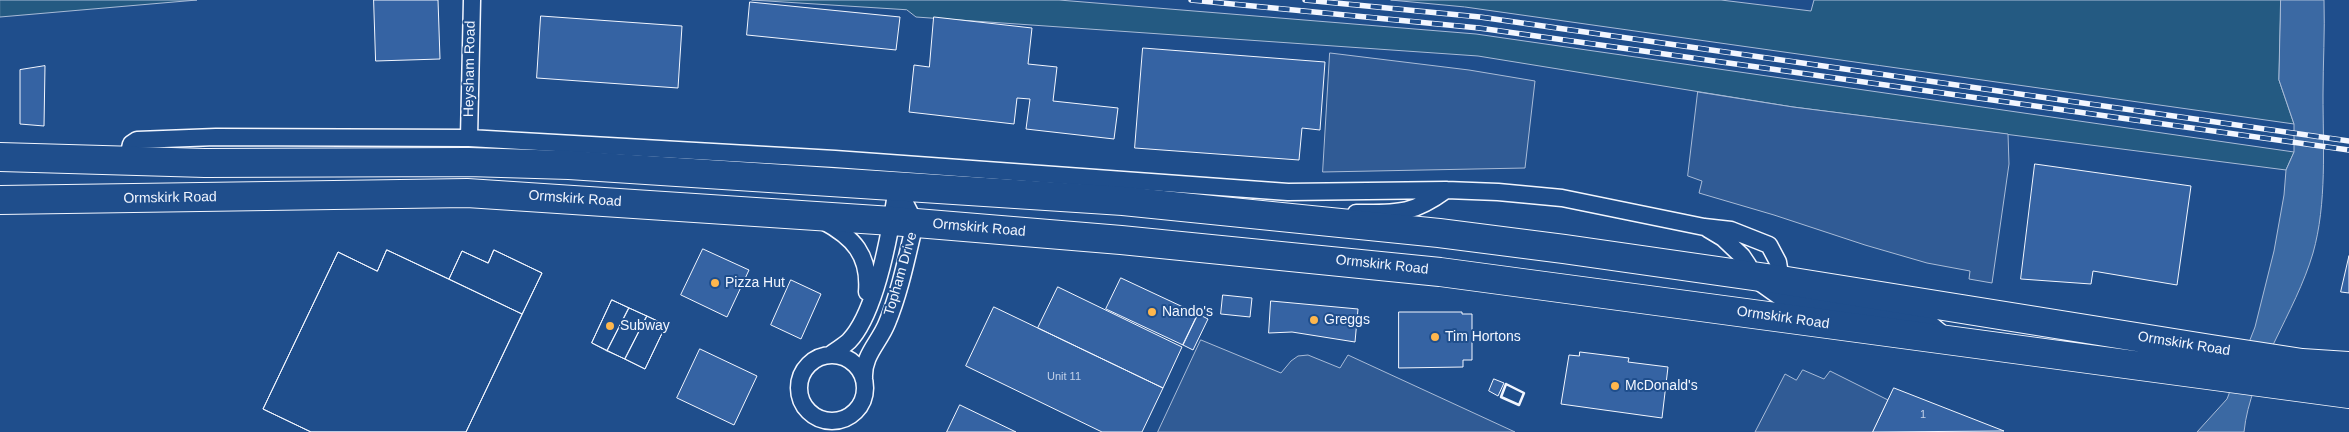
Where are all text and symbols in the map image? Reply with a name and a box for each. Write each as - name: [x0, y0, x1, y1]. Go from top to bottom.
- street label: Heysham Road: [461, 21, 479, 117]
- street label: Ormskirk Road: [528, 187, 622, 211]
- street label: Ormskirk Road: [123, 189, 217, 207]
- street label: Ormskirk Road: [932, 216, 1026, 240]
- street label: Topham Drive: [881, 230, 921, 318]
- street label: Ormskirk Road: [1335, 252, 1429, 278]
- place label: Pizza Hut: [725, 275, 785, 291]
- marker: Pizza Hut: [709, 277, 721, 289]
- street label: Ormskirk Road: [1736, 303, 1830, 333]
- place label: Nando's: [1162, 304, 1213, 320]
- marker: Nando's: [1146, 306, 1158, 318]
- place label: Greggs: [1324, 312, 1370, 328]
- marker: Greggs: [1308, 314, 1320, 326]
- place label: Subway: [620, 318, 670, 334]
- marker: Subway: [604, 320, 616, 332]
- street label: Ormskirk Road: [2137, 328, 2231, 360]
- place label: Tim Hortons: [1445, 329, 1521, 345]
- marker: Tim Hortons: [1429, 331, 1441, 343]
- house number: Unit 11: [1047, 370, 1081, 384]
- place label: McDonald's: [1625, 378, 1698, 394]
- marker: McDonald's: [1609, 380, 1621, 392]
- house number: 1: [1920, 408, 1926, 422]

